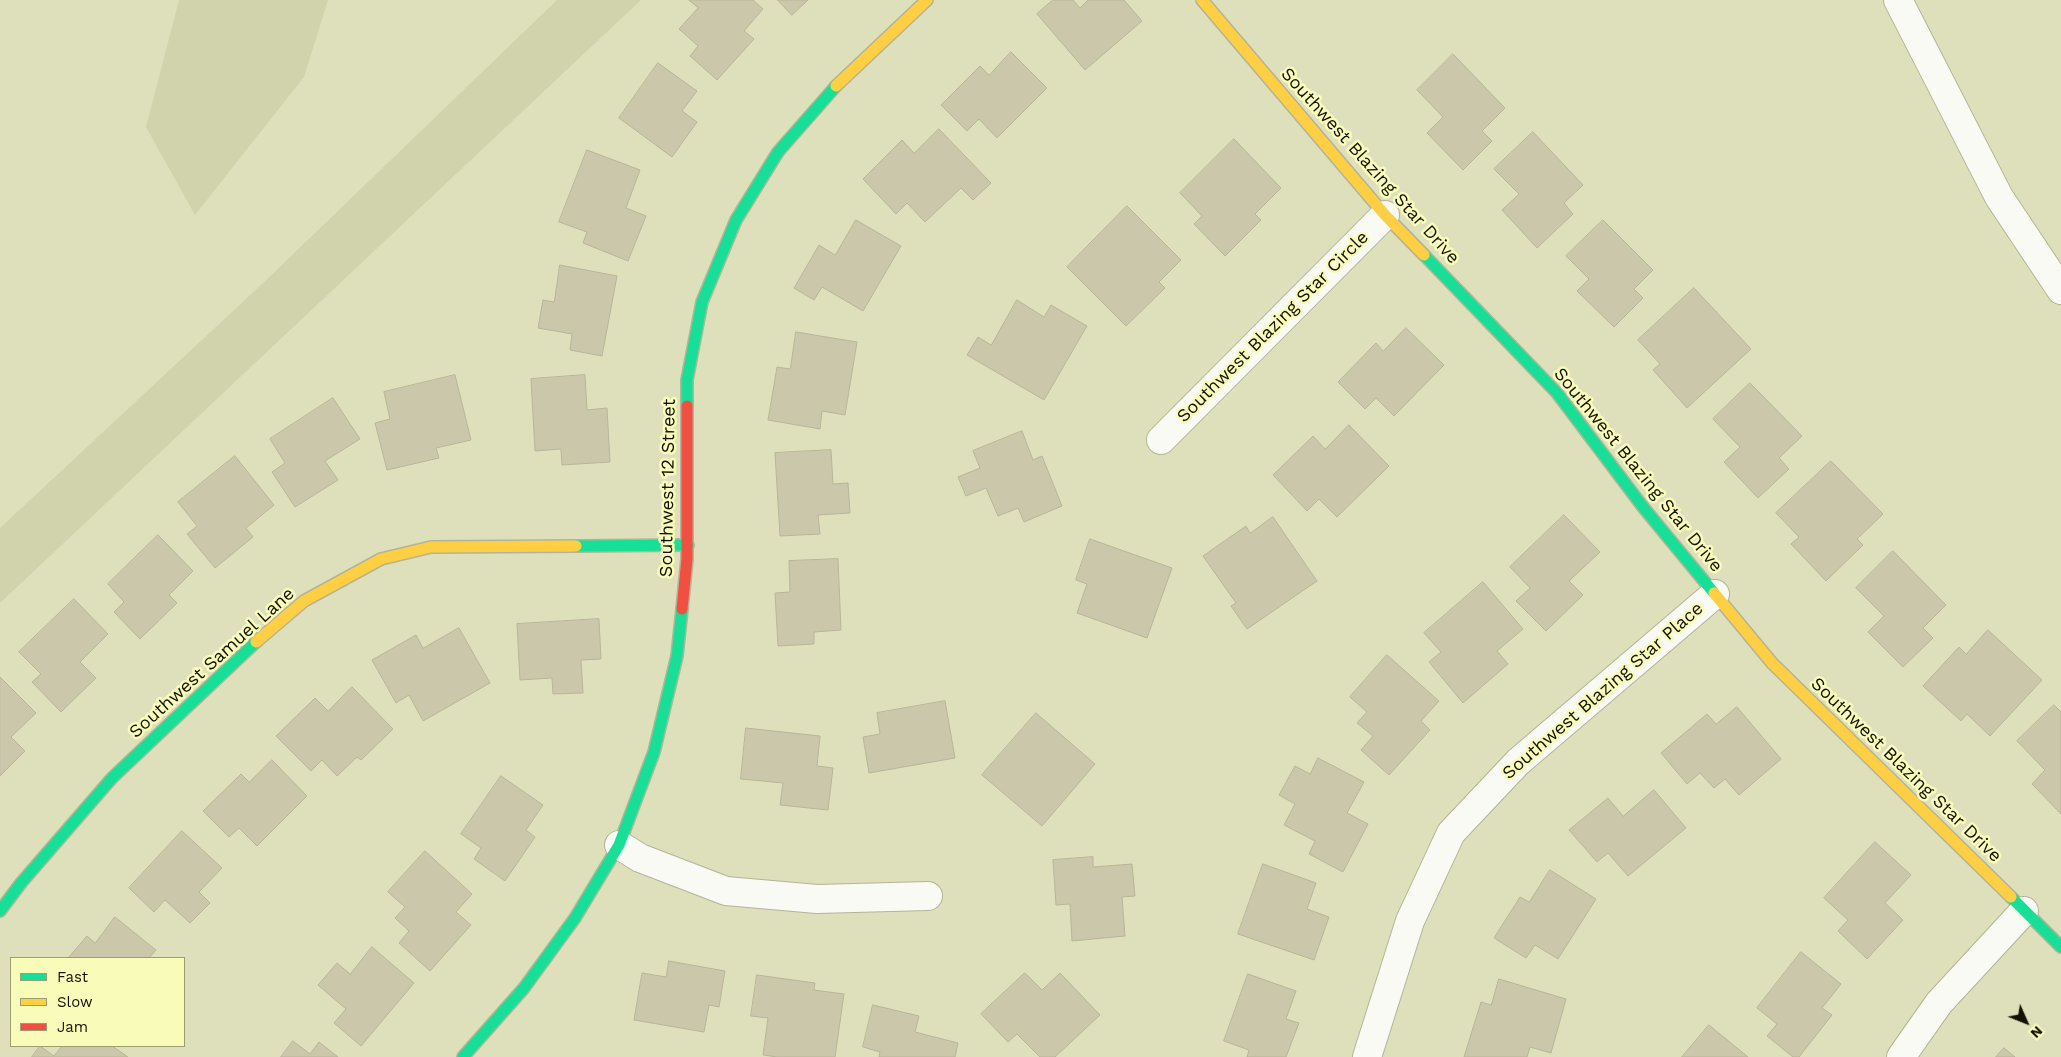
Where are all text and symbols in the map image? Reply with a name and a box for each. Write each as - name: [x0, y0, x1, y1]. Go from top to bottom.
- street label: Southwest Blazing Star Drive: [1276, 63, 1464, 269]
- street label: Southwest Blazing Star Circle: [1173, 227, 1373, 427]
- street label: Southwest Blazing Star Drive: [1549, 364, 1727, 576]
- street label: Southwest 12 Street: [656, 399, 680, 577]
- street label: Southwest Samuel Lane: [125, 583, 299, 743]
- street label: Southwest Blazing Star Place: [1498, 598, 1708, 784]
- street label: Southwest Blazing Star Drive: [1806, 673, 2006, 867]
- legend: [10, 957, 185, 1047]
- text: Fast: [57, 968, 88, 986]
- text: Slow: [57, 993, 93, 1011]
- north arrow: [2001, 997, 2051, 1047]
- text: Jam: [57, 1018, 88, 1036]
- text: N: [2027, 1023, 2046, 1042]

